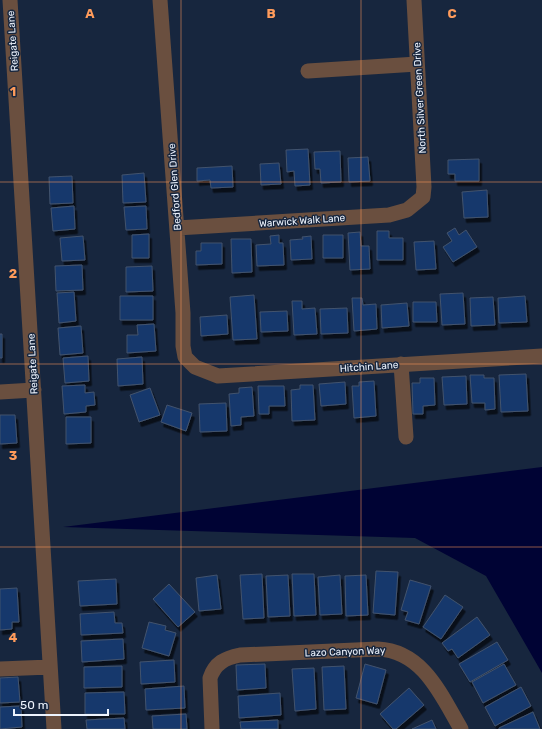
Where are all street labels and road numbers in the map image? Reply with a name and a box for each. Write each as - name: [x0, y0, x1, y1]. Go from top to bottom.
- street label: Reigate Lane: [5, 10, 21, 72]
- street label: North Silver Green Drive: [411, 42, 429, 154]
- street label: Bedford Glen Drive: [166, 143, 184, 231]
- street label: Warwick Walk Lane: [259, 212, 346, 230]
- street label: Reigate Lane: [25, 333, 41, 395]
- street label: Hitchin Lane: [339, 359, 399, 375]
- street label: Lazo Canyon Way: [305, 645, 386, 659]

